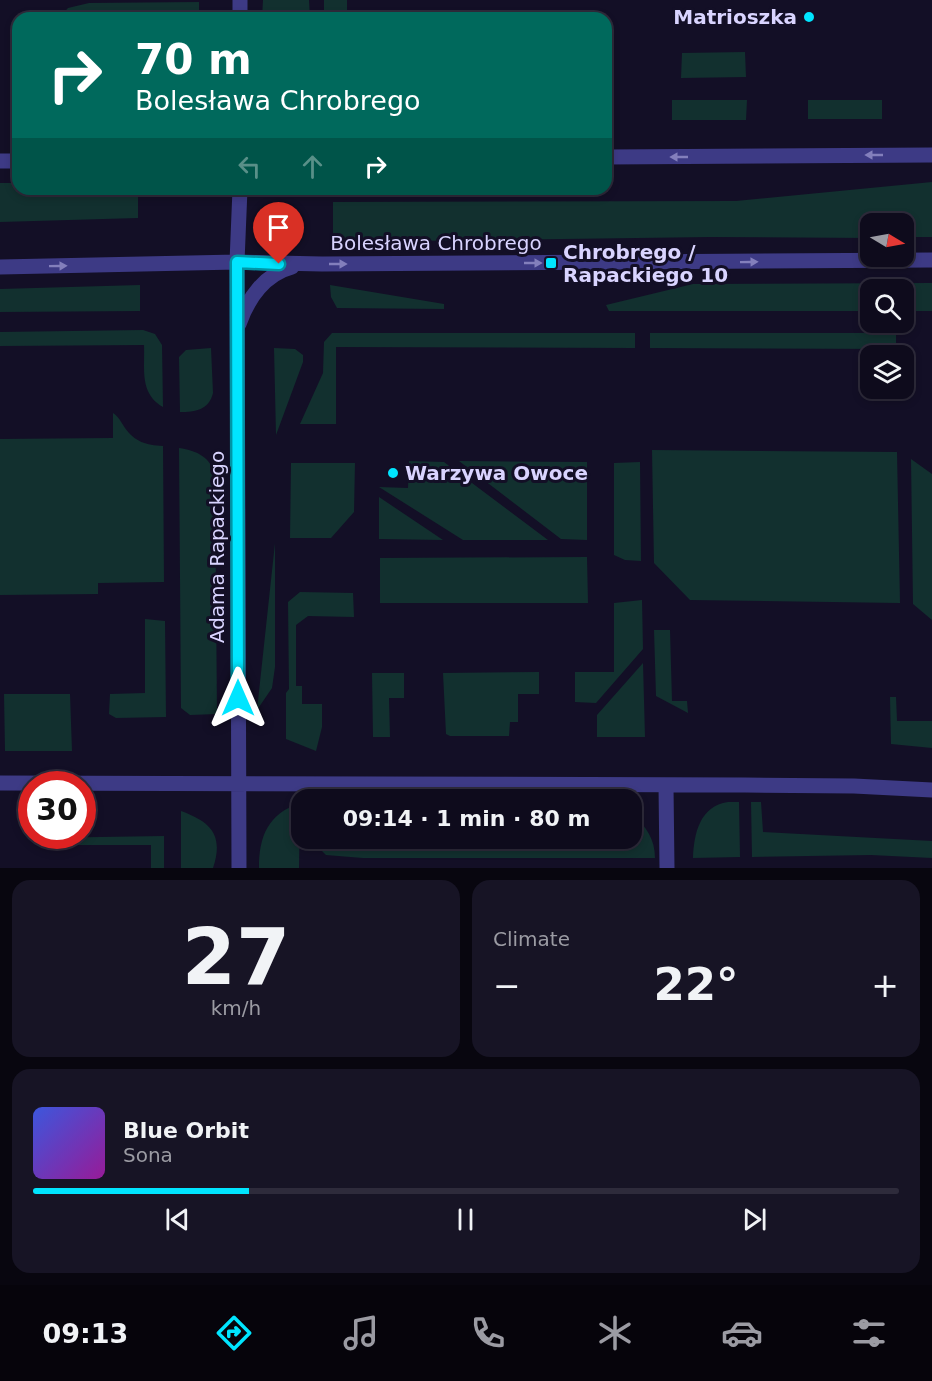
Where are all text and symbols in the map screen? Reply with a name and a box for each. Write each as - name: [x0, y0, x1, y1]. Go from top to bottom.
- place label: Matrioszka: [673, 5, 797, 29]
- marker: Matrioszka: [802, 10, 816, 24]
- text: 70 m: [135, 35, 252, 84]
- icon: right: [36, 36, 114, 114]
- text: Bolesława Chrobrego: [135, 85, 421, 116]
- icon: left: [233, 150, 266, 183]
- icon: ahead: [296, 150, 329, 183]
- icon: right: [359, 150, 392, 183]
- one-way arrow: [864, 150, 883, 160]
- one-way arrow: [669, 152, 688, 161]
- pin: [253, 202, 304, 264]
- icon: arrive: [262, 211, 295, 244]
- north arrow: [860, 213, 914, 267]
- map controls: [860, 213, 914, 399]
- street label: Bolesława Chrobrego: [330, 231, 542, 255]
- place label: Chrobrego / Rapackiego 10: [563, 240, 728, 287]
- marker: Chrobrego / Rapackiego 10: [544, 256, 558, 270]
- one-way arrow: [739, 257, 758, 266]
- one-way arrow: [328, 259, 347, 269]
- one-way arrow: [523, 259, 542, 268]
- one-way arrow: [49, 261, 68, 271]
- button: search: [860, 279, 914, 333]
- button: layers: [860, 345, 914, 399]
- street label: Adama Rapackiego: [205, 451, 229, 643]
- place label: Warzywa Owoce: [405, 461, 588, 485]
- marker: Warzywa Owoce: [386, 466, 400, 480]
- position arrow: [206, 666, 270, 730]
- speed limit sign: 30: [18, 771, 96, 849]
- text: 09:14 · 1 min · 80 m: [343, 806, 590, 831]
- text: 27: [182, 912, 290, 1002]
- text: Climate: [493, 927, 570, 951]
- text: 22°: [653, 958, 739, 1011]
- text: −: [493, 966, 521, 1005]
- text: +: [871, 966, 899, 1005]
- text: km/h: [211, 996, 261, 1020]
- text: Blue Orbit: [123, 1118, 249, 1143]
- text: Sona: [123, 1143, 173, 1167]
- icon: previous: [161, 1203, 194, 1236]
- icon: pause: [449, 1203, 482, 1236]
- icon: next: [738, 1203, 771, 1236]
- icon: directions: [213, 1312, 255, 1354]
- icon: music: [340, 1312, 382, 1354]
- icon: phone: [467, 1312, 509, 1354]
- icon: climate: [594, 1312, 636, 1354]
- icon: car: [721, 1312, 763, 1354]
- icon: filters: [848, 1312, 890, 1354]
- text: 09:13: [42, 1318, 128, 1349]

